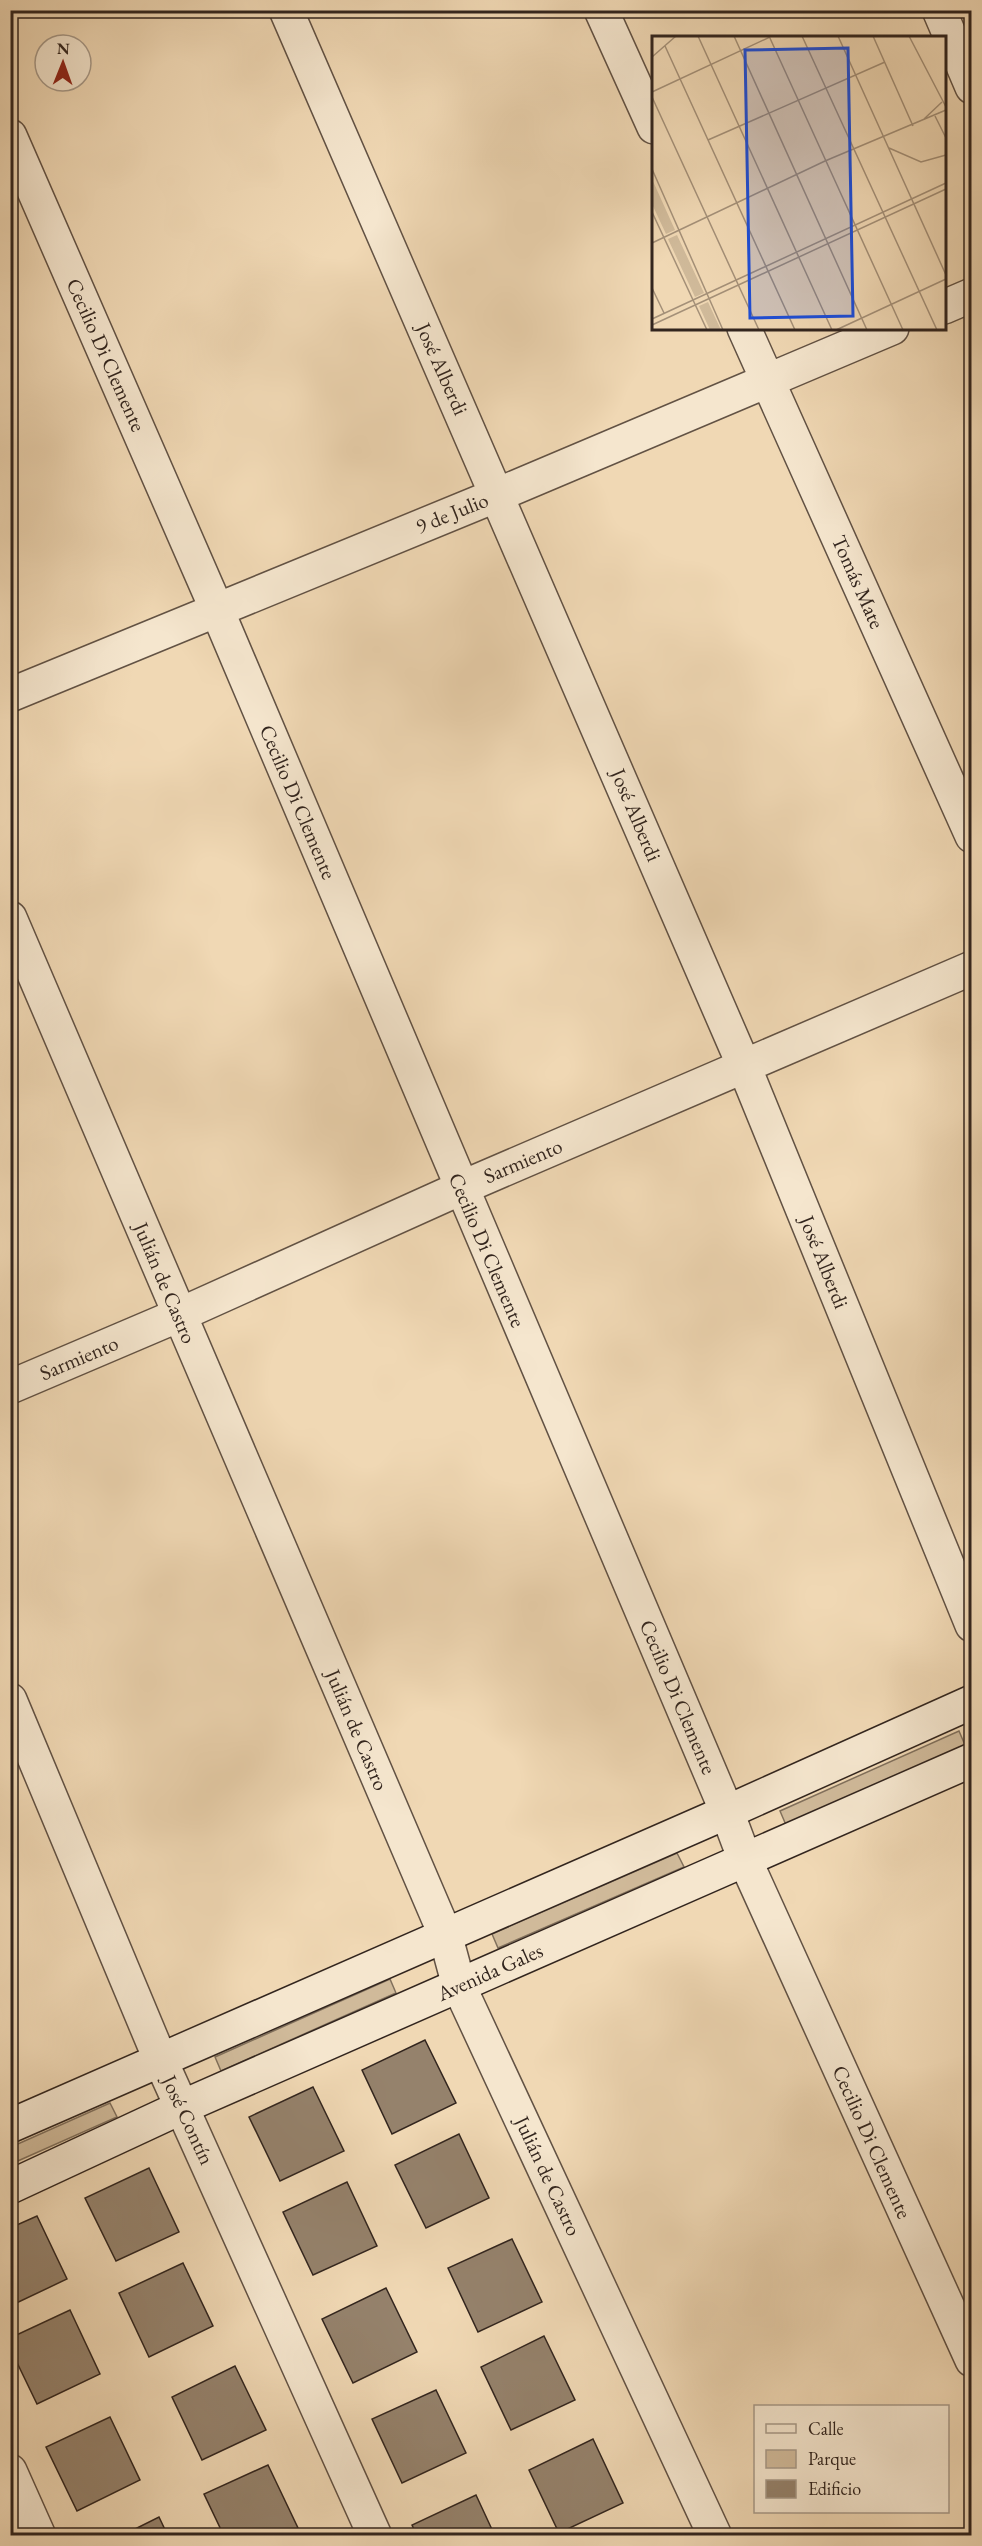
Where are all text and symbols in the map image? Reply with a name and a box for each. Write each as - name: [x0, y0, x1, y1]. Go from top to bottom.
- north arrow: [33, 33, 93, 93]
- inset map: [652, 36, 946, 330]
- text: N: [57, 38, 70, 59]
- street label: Cecilio Di Clemente: [61, 274, 152, 436]
- street label: José Alberdi: [409, 317, 475, 419]
- street label: 9 de Julio: [411, 486, 492, 539]
- street label: Tomás Mate: [826, 531, 891, 633]
- street label: Cecilio Di Clemente: [254, 721, 343, 883]
- street label: José Alberdi: [604, 763, 668, 865]
- street label: Sarmiento: [479, 1132, 566, 1189]
- street label: Cecilio Di Clemente: [443, 1169, 532, 1331]
- street label: José Alberdi: [793, 1209, 855, 1312]
- street label: Julián de Castro: [127, 1216, 203, 1348]
- street label: Sarmiento: [35, 1329, 122, 1386]
- street label: Cecilio Di Clemente: [634, 1616, 723, 1778]
- street label: Julián de Castro: [319, 1663, 395, 1795]
- street label: Avenida Gales: [432, 1936, 547, 2007]
- street label: Cecilio Di Clemente: [827, 2061, 918, 2223]
- street label: José Contín: [155, 2069, 221, 2169]
- street label: Julián de Castro: [508, 2110, 588, 2240]
- legend: [754, 2405, 949, 2513]
- text: Calle: [808, 2417, 844, 2440]
- text: Parque: [808, 2447, 856, 2470]
- text: Edificio: [808, 2477, 861, 2500]

